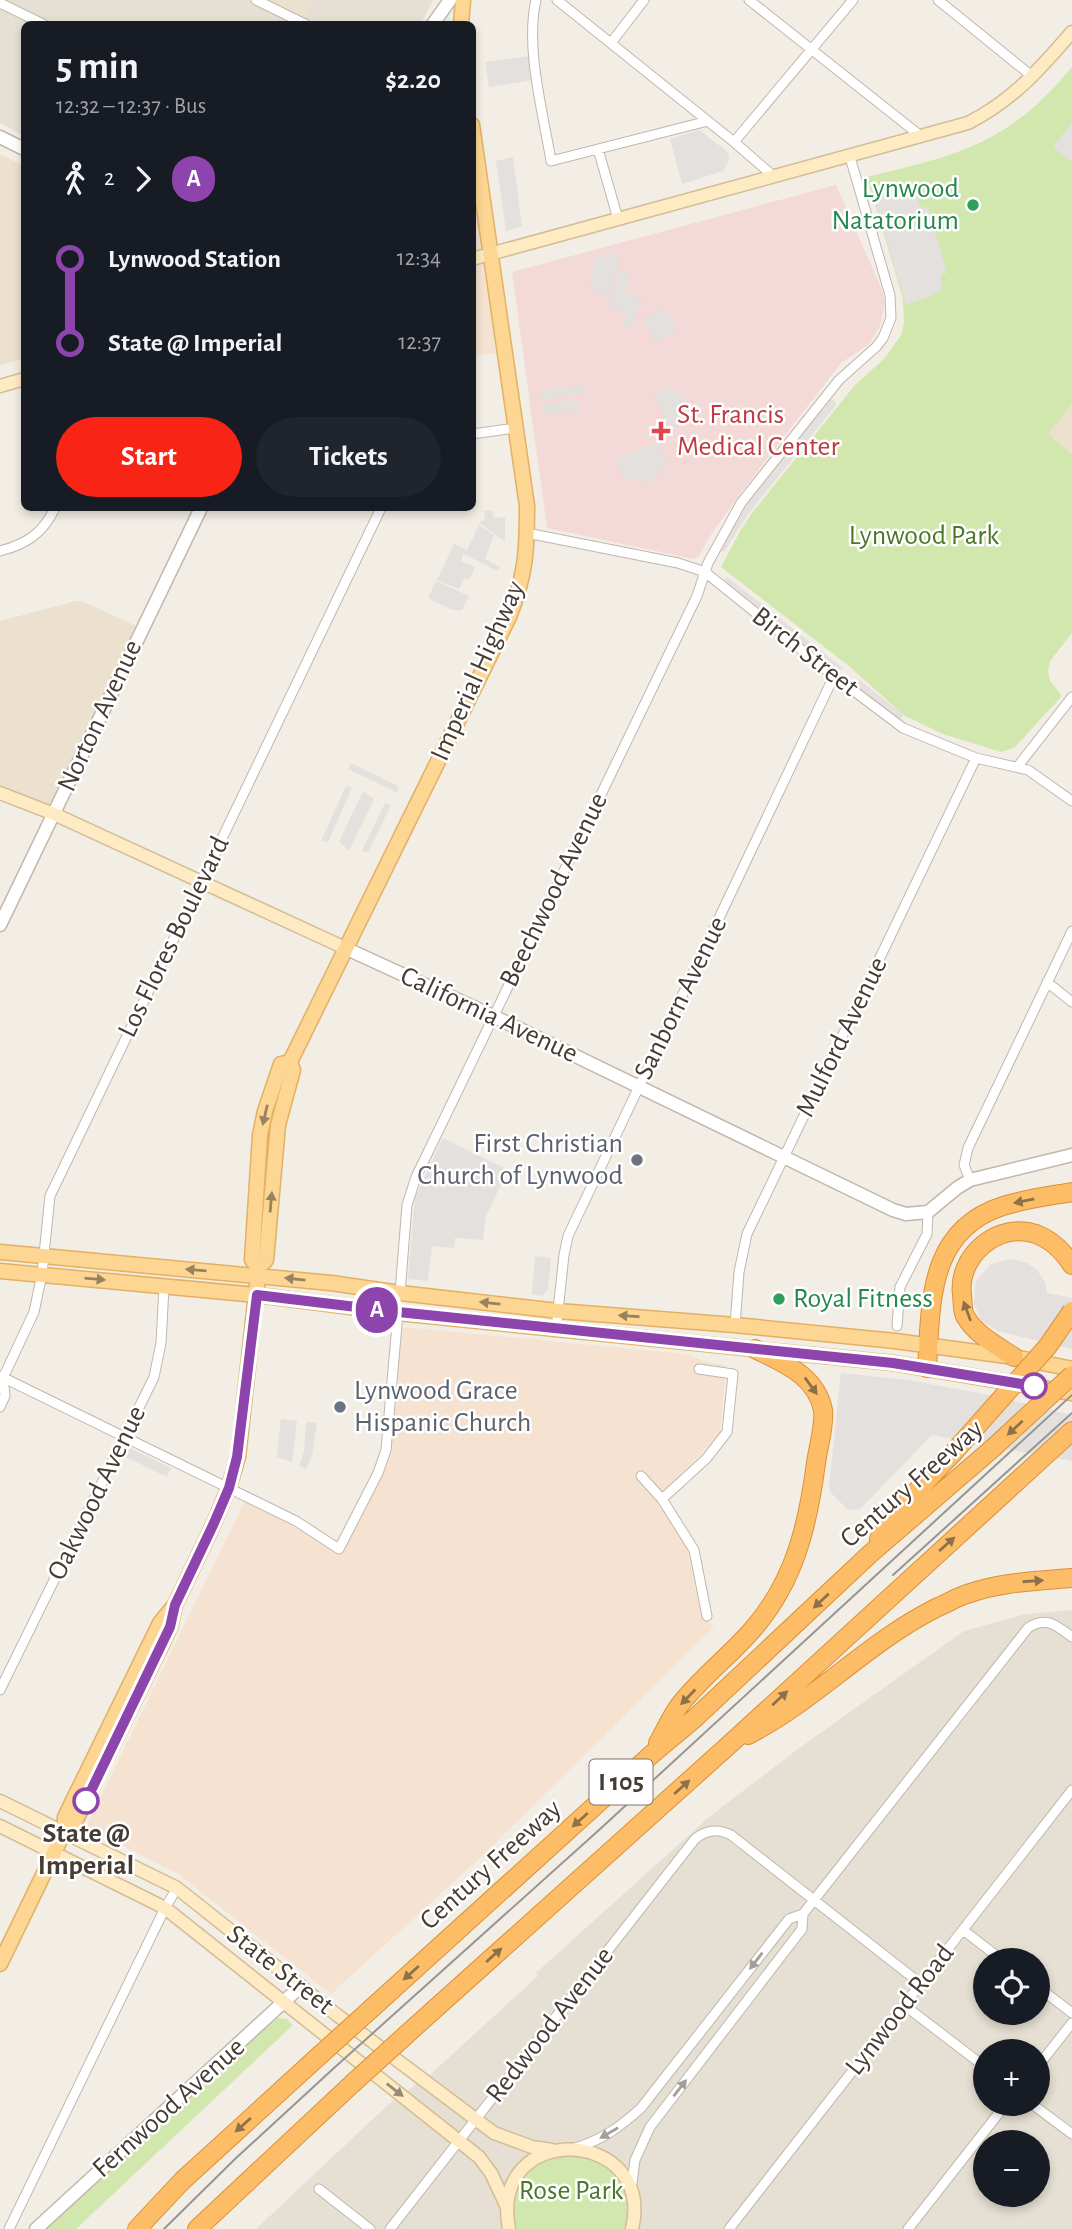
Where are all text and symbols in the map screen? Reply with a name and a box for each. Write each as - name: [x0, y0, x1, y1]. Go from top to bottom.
- text: 5 min: [56, 48, 139, 86]
- text: $2.20: [385, 67, 441, 93]
- text: 12:32 – 12:37 · Bus: [56, 95, 206, 118]
- icon: walk: [56, 160, 94, 198]
- icon: forward: [124, 160, 162, 198]
- text: 2: [104, 167, 114, 190]
- text: A: [186, 167, 201, 191]
- place label: Lynwood Natatorium: [831, 175, 959, 235]
- marker: Lynwood Natatorium: [965, 197, 981, 213]
- text: Lynwood Station: [108, 246, 281, 272]
- text: 12:34: [397, 247, 441, 270]
- text: State @ Imperial: [108, 330, 282, 356]
- text: 12:37: [398, 331, 441, 354]
- place label: St. Francis Medical Center: [677, 401, 840, 461]
- button: Start: [56, 417, 242, 497]
- button: Tickets: [256, 417, 441, 497]
- marker: St. Francis Medical Center: [651, 421, 671, 441]
- park label: Lynwood Park: [849, 522, 999, 550]
- street label: Imperial Highway: [426, 577, 530, 765]
- street label: Birch Street: [746, 602, 864, 702]
- street label: Norton Avenue: [53, 636, 147, 796]
- street label: Beechwood Avenue: [495, 789, 613, 991]
- street label: Los Flores Boulevard: [113, 832, 235, 1042]
- street label: Sanborn Avenue: [630, 912, 732, 1084]
- street label: Mulford Avenue: [791, 953, 893, 1121]
- street label: California Avenue: [396, 962, 582, 1068]
- one-way arrow: [259, 1104, 270, 1126]
- place label: First Christian Church of Lynwood: [417, 1130, 623, 1190]
- marker: First Christian Church of Lynwood: [629, 1152, 645, 1168]
- one-way arrow: [266, 1191, 277, 1213]
- one-way arrow: [1013, 1196, 1035, 1207]
- one-way arrow: [185, 1264, 207, 1275]
- one-way arrow: [284, 1273, 306, 1284]
- one-way arrow: [84, 1274, 106, 1285]
- place label: Royal Fitness: [793, 1285, 933, 1313]
- line badge: A: [354, 1287, 400, 1333]
- marker: Royal Fitness: [771, 1291, 787, 1307]
- text: A: [370, 1298, 384, 1322]
- one-way arrow: [479, 1298, 501, 1309]
- one-way arrow: [961, 1301, 972, 1322]
- one-way arrow: [618, 1310, 640, 1321]
- unlabelled marker: [1021, 1373, 1047, 1399]
- place label: Lynwood Grace Hispanic Church: [354, 1377, 531, 1437]
- one-way arrow: [803, 1377, 817, 1395]
- marker: Lynwood Grace Hispanic Church: [332, 1399, 348, 1415]
- street label: Oakwood Avenue: [43, 1401, 151, 1585]
- street label: Century Freeway: [835, 1415, 989, 1553]
- one-way arrow: [1007, 1420, 1024, 1436]
- one-way arrow: [938, 1536, 956, 1552]
- one-way arrow: [1022, 1575, 1044, 1586]
- one-way arrow: [813, 1593, 830, 1609]
- one-way arrow: [680, 1688, 696, 1705]
- one-way arrow: [771, 1690, 789, 1706]
- road number: I 105: [590, 1760, 652, 1804]
- one-way arrow: [673, 1779, 691, 1795]
- marker: State @ Imperial: [73, 1788, 99, 1814]
- street label: Century Freeway: [415, 1795, 567, 1935]
- one-way arrow: [571, 1812, 588, 1827]
- place label: State @ Imperial: [38, 1820, 134, 1880]
- street label: State Street: [221, 1920, 339, 2020]
- street label: Lynwood Road: [840, 1939, 960, 2081]
- street label: Redwood Avenue: [481, 1942, 619, 2108]
- one-way arrow: [486, 1948, 503, 1963]
- map controls: [973, 1948, 1050, 2207]
- button: locate: [973, 1948, 1050, 2025]
- one-way arrow: [750, 1952, 764, 1970]
- one-way arrow: [403, 1964, 420, 1980]
- street label: Fernwood Avenue: [88, 2033, 250, 2183]
- button: +: [973, 2039, 1050, 2116]
- one-way arrow: [672, 2079, 687, 2097]
- one-way arrow: [385, 2083, 403, 2098]
- one-way arrow: [235, 2116, 252, 2132]
- one-way arrow: [600, 2127, 619, 2139]
- button: −: [973, 2130, 1050, 2207]
- park label: Rose Park: [519, 2177, 623, 2205]

